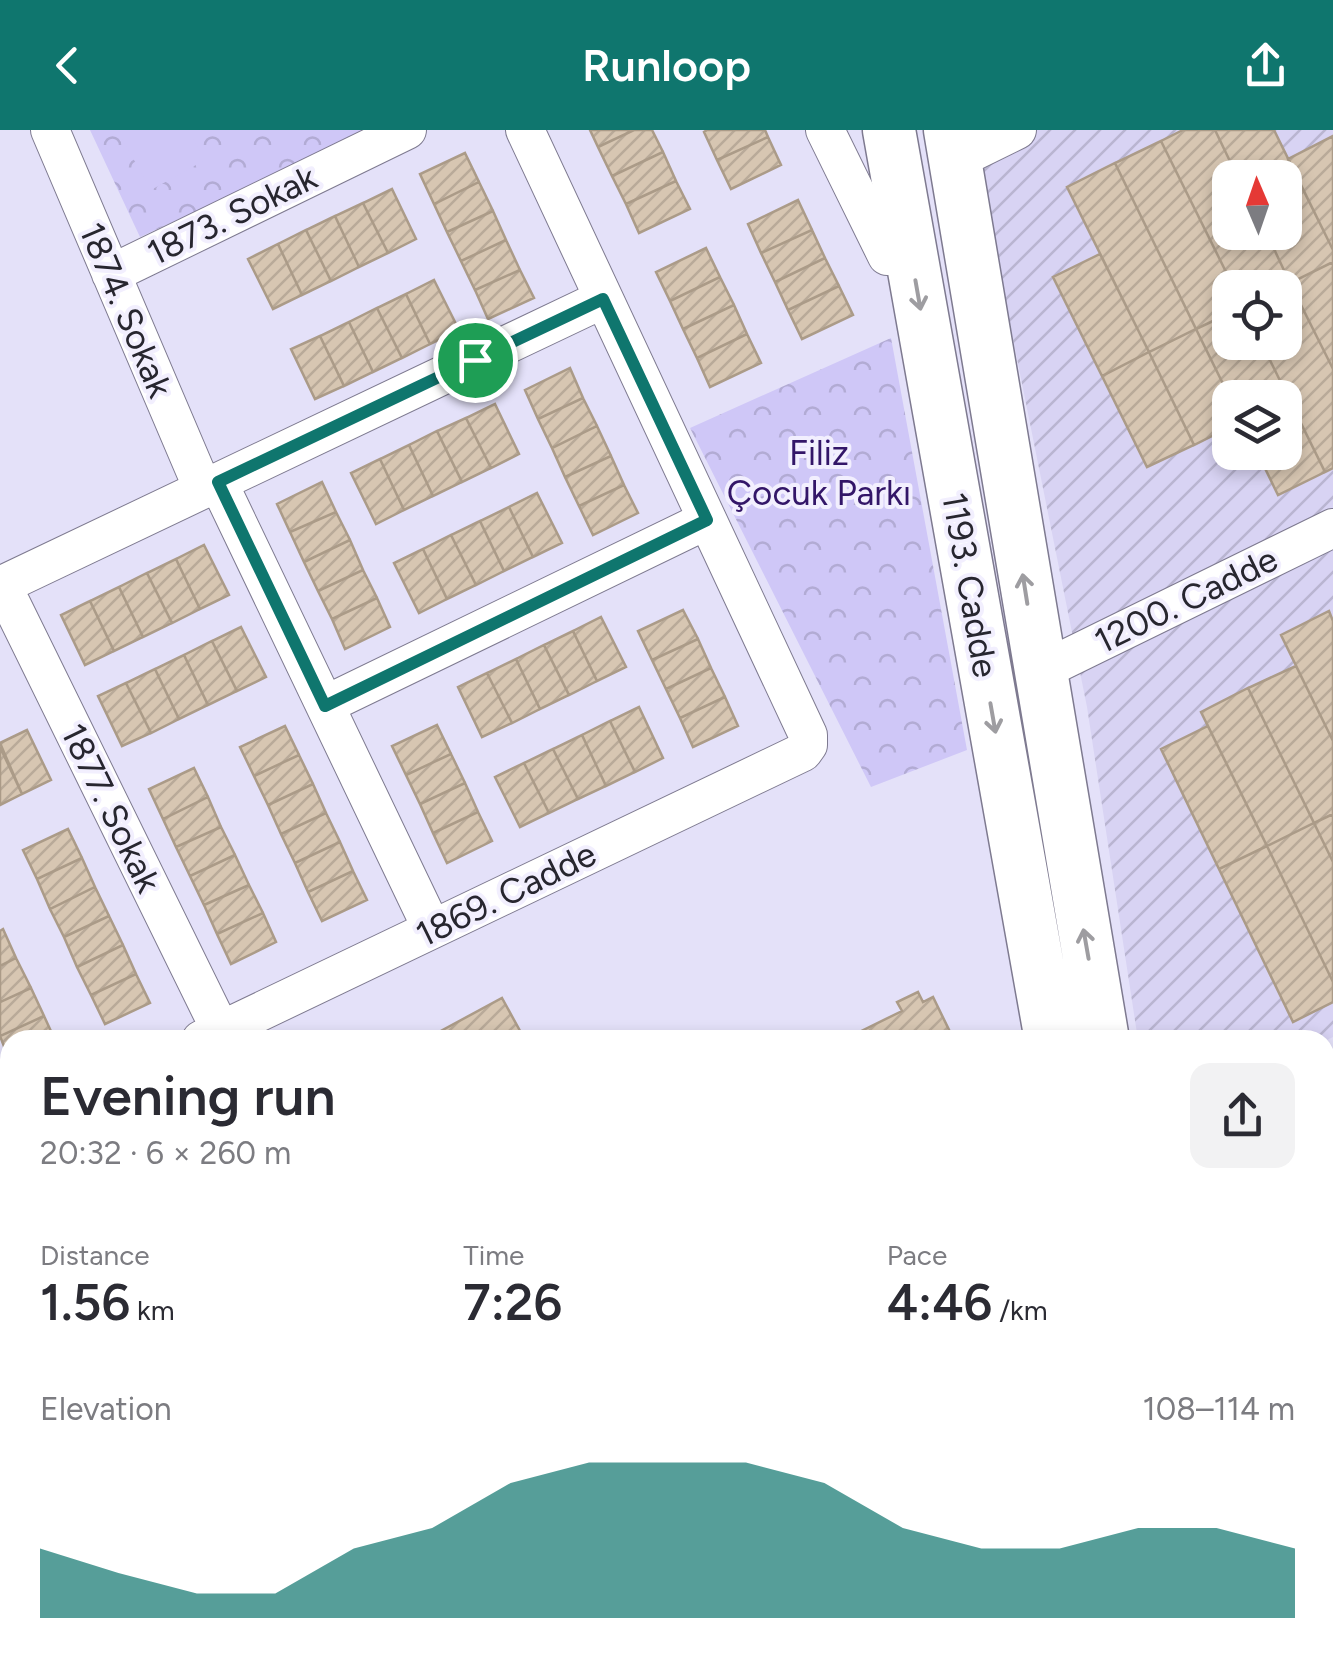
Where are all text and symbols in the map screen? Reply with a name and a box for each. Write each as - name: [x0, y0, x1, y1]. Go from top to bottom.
- icon: back: [40, 38, 95, 93]
- text: Runloop: [582, 38, 751, 92]
- icon: share: [1238, 38, 1293, 93]
- street label: 1873. Sokak: [141, 156, 323, 274]
- north arrow: [1212, 160, 1302, 250]
- map controls: [1212, 160, 1302, 470]
- street label: 1874. Sokak: [70, 216, 182, 404]
- button: locate: [1212, 270, 1302, 360]
- one-way arrow: [909, 278, 928, 311]
- pin: [433, 318, 518, 403]
- icon: arrive: [448, 333, 503, 388]
- button: layers: [1212, 380, 1302, 470]
- park label: Filiz Çocuk Parkı: [727, 432, 911, 514]
- street label: 1193. Cadde: [933, 489, 1007, 681]
- street label: 1200. Cadde: [1088, 538, 1284, 662]
- one-way arrow: [1016, 573, 1034, 606]
- one-way arrow: [985, 702, 1004, 734]
- street label: 1877. Sokak: [52, 717, 170, 899]
- street label: 1869. Cadde: [409, 832, 603, 956]
- one-way arrow: [1076, 928, 1095, 961]
- text: Evening run: [40, 1063, 336, 1129]
- button: share: [1190, 1063, 1295, 1168]
- text: 20:32 · 6 × 260 m: [40, 1134, 291, 1172]
- text: Distance: [40, 1238, 150, 1272]
- text: Time: [463, 1238, 524, 1272]
- text: Pace: [887, 1238, 947, 1272]
- text: 1.56: [40, 1272, 130, 1333]
- text: 7:26: [463, 1272, 562, 1333]
- text: 4:46: [887, 1272, 992, 1333]
- text: km: [130, 1293, 174, 1327]
- text: /km: [992, 1293, 1047, 1327]
- text: Elevation: [40, 1390, 172, 1428]
- text: 108–114 m: [1143, 1390, 1295, 1428]

